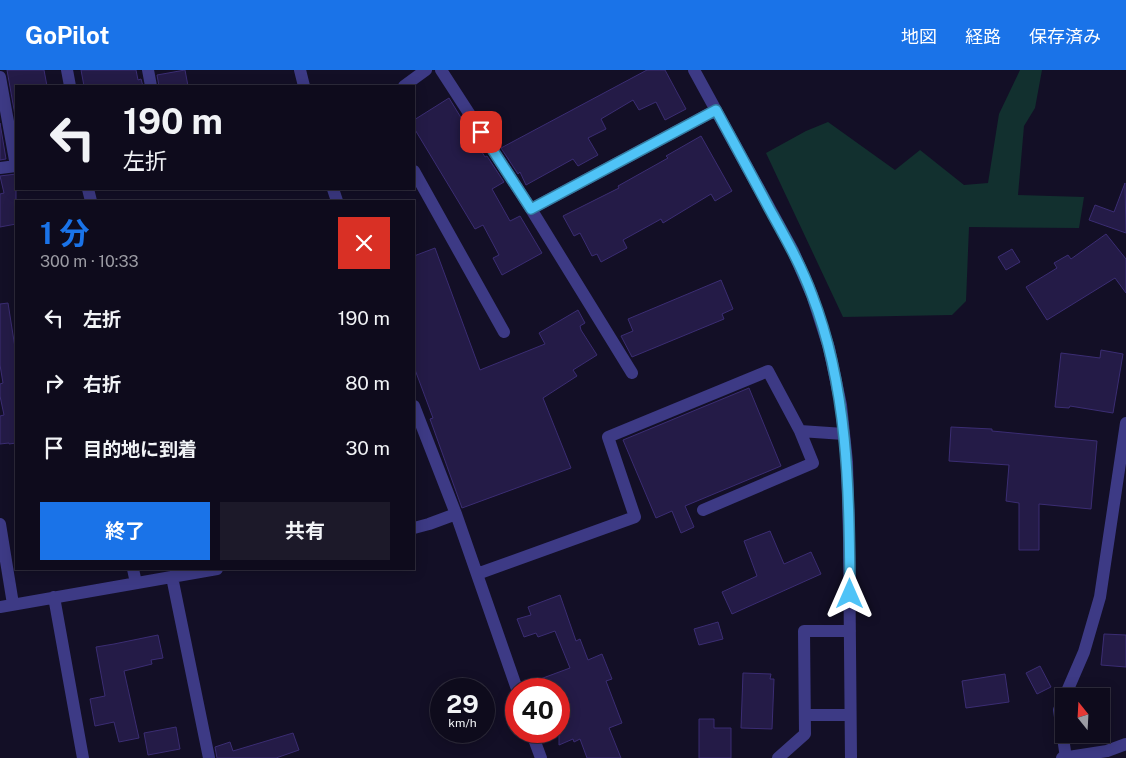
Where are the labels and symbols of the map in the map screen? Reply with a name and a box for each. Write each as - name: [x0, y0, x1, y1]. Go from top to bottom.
- pin: [460, 111, 502, 153]
- position arrow: [823, 567, 875, 619]
- speed limit sign: 40: [505, 678, 570, 743]
- north arrow: [1055, 688, 1110, 742]

